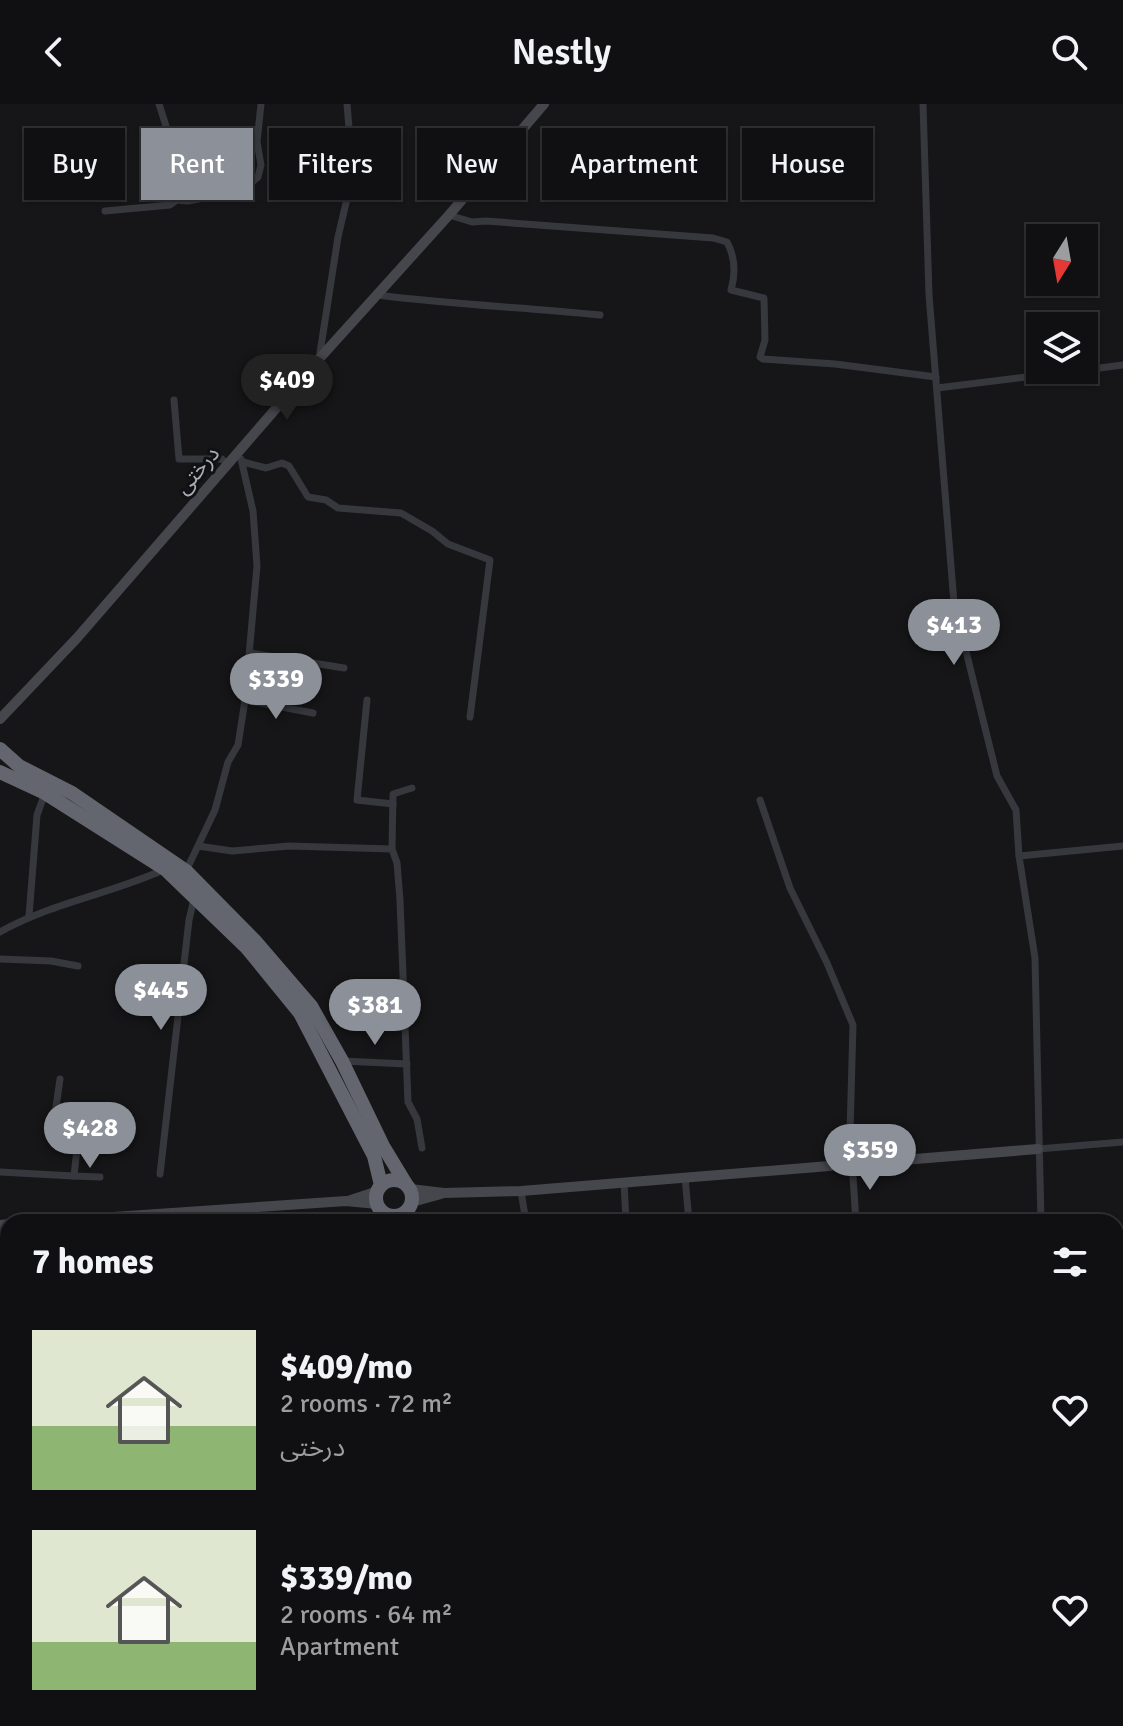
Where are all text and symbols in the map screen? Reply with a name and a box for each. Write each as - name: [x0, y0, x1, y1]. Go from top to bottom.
- icon: back: [32, 30, 76, 74]
- text: Nestly: [512, 30, 611, 75]
- icon: search: [1047, 30, 1091, 74]
- chip: Buy: [24, 128, 125, 200]
- chip: Rent: [141, 128, 253, 200]
- chip: Filters: [269, 128, 401, 200]
- chip: New: [417, 128, 526, 200]
- chip: Apartment: [542, 128, 726, 200]
- chip: House: [742, 128, 873, 200]
- north arrow: [1026, 224, 1098, 296]
- map controls: [1026, 224, 1098, 384]
- button: layers: [1026, 312, 1098, 384]
- pin: $409: [240, 354, 334, 422]
- text: $409: [259, 364, 315, 396]
- street label: درختی: [169, 440, 225, 500]
- pin: $413: [907, 599, 1001, 667]
- text: $413: [926, 609, 982, 641]
- pin: $339: [229, 653, 323, 721]
- text: $339: [248, 663, 304, 695]
- pin: $445: [114, 964, 208, 1032]
- text: $445: [133, 974, 189, 1006]
- pin: $381: [328, 979, 422, 1047]
- text: $381: [347, 989, 403, 1021]
- pin: $428: [43, 1102, 137, 1170]
- text: $428: [62, 1112, 118, 1144]
- pin: $359: [823, 1124, 917, 1192]
- text: $359: [842, 1134, 898, 1166]
- icon: filters: [1048, 1240, 1092, 1284]
- text: 7 homes: [32, 1241, 153, 1283]
- text: $409/mo: [280, 1346, 413, 1388]
- icon: home: [96, 1362, 192, 1458]
- text: 2 rooms · 72 m²: [280, 1388, 453, 1420]
- icon: heart: [1048, 1388, 1092, 1432]
- text: درختی: [280, 1432, 345, 1464]
- text: $339/mo: [280, 1557, 413, 1599]
- icon: home: [96, 1562, 192, 1658]
- icon: heart: [1048, 1588, 1092, 1632]
- text: 2 rooms · 64 m²: [280, 1599, 453, 1631]
- text: Apartment: [280, 1631, 399, 1663]

